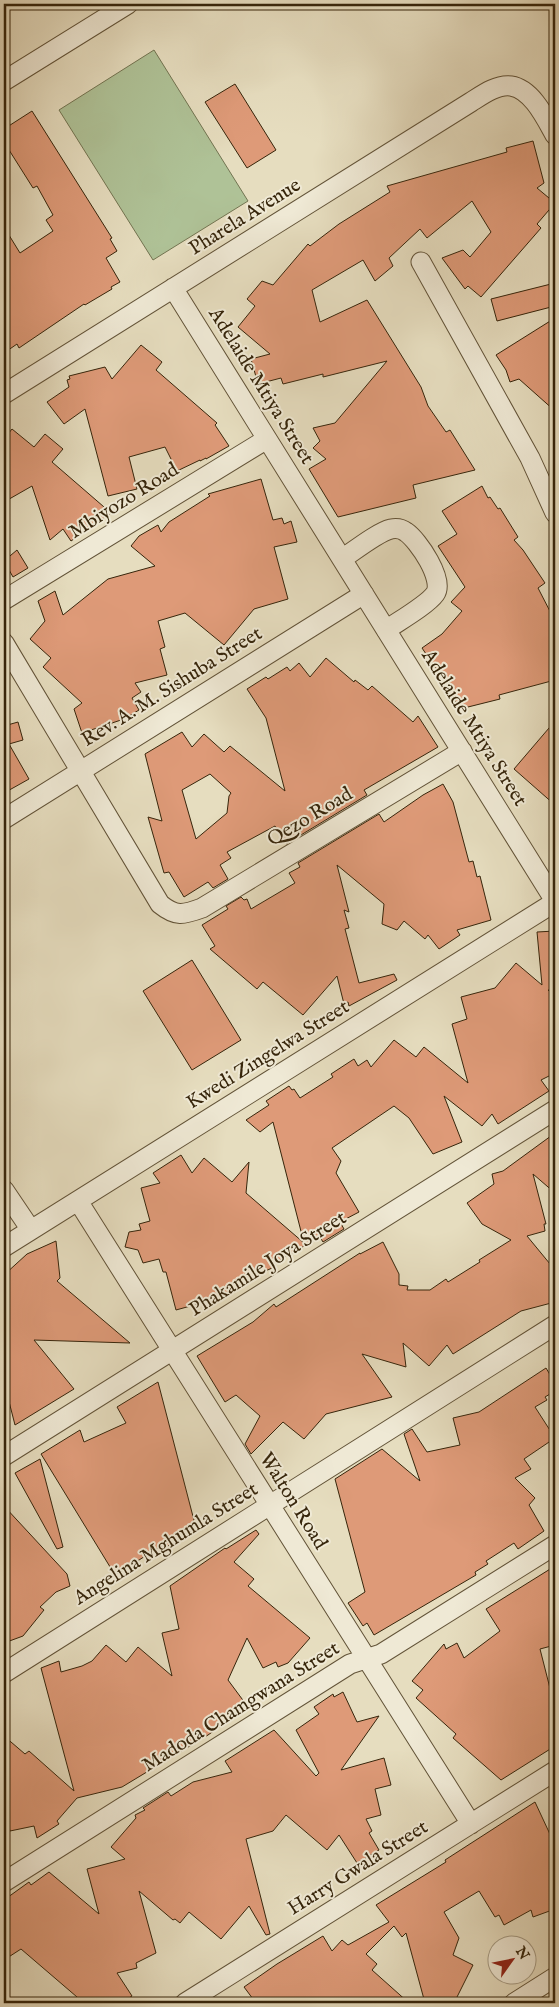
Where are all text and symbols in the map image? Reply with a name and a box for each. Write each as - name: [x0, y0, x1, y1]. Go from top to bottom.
- street label: Pharela Avenue: [185, 173, 305, 261]
- street label: Adelaide Mtiya Street: [202, 302, 319, 469]
- street label: Mbiyozo Road: [65, 457, 184, 545]
- street label: Rev. A. M. Sishuba Street: [77, 621, 267, 753]
- street label: Adelaide Mtiya Street: [415, 644, 532, 811]
- street label: Qezo Road: [263, 782, 358, 852]
- street label: Kwedi Zingelwa Street: [182, 995, 354, 1115]
- street label: Phakamile Joya Street: [185, 1205, 351, 1322]
- street label: Walton Road: [253, 1448, 333, 1554]
- street label: Angelina Mghumla Street: [68, 1477, 263, 1612]
- street label: Madoda Chamgwana Street: [138, 1636, 344, 1778]
- street label: Harry Gwala Street: [283, 1815, 433, 1921]
- north arrow: [486, 1934, 536, 1984]
- text: N: [511, 1943, 533, 1963]

